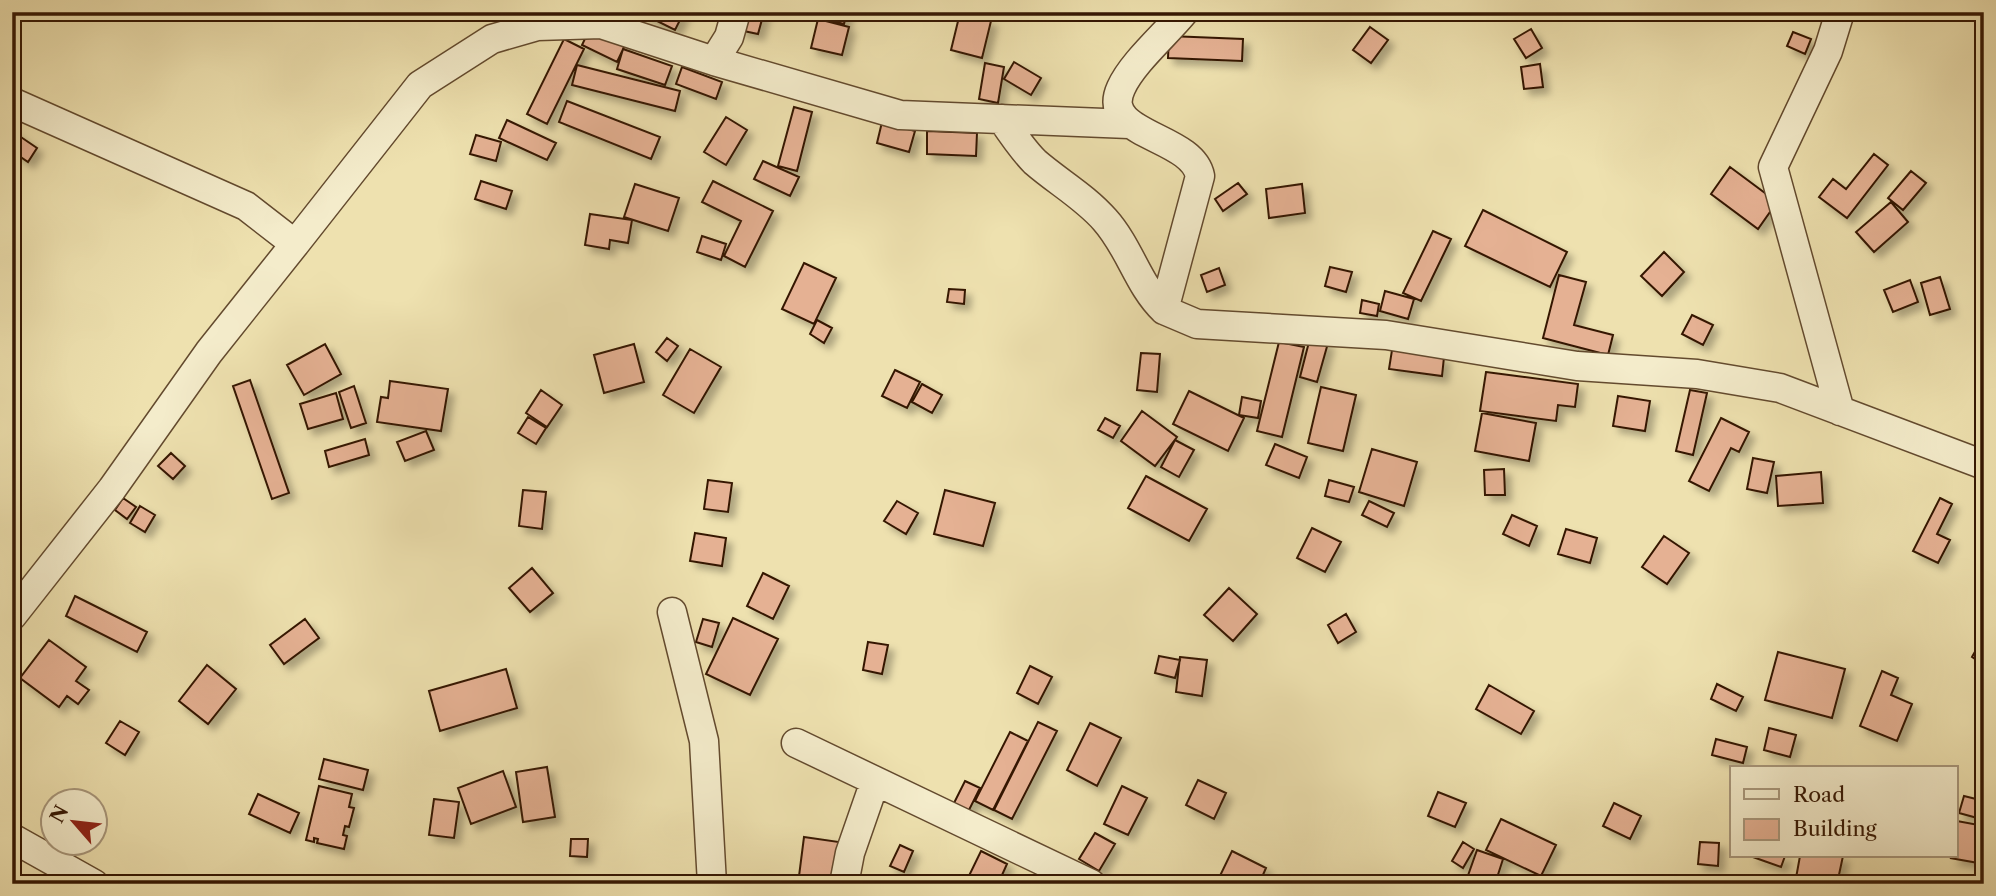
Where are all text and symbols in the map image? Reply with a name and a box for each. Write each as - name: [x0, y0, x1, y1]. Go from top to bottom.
- legend: [1730, 766, 1958, 858]
- text: Road: [1793, 782, 1845, 807]
- north arrow: [38, 788, 108, 858]
- text: N: [45, 802, 73, 827]
- text: Building: [1793, 816, 1878, 841]

